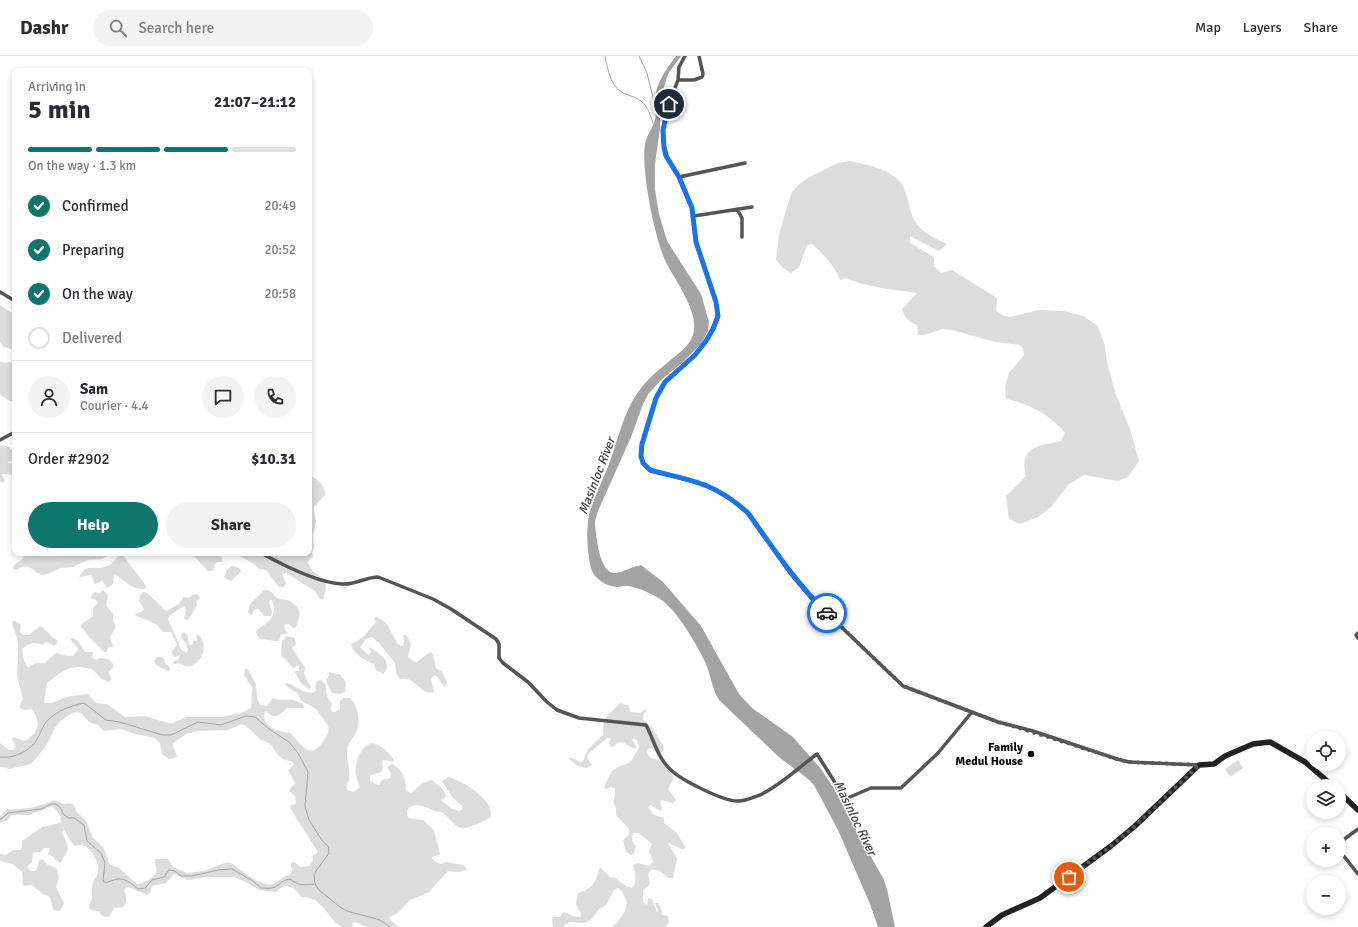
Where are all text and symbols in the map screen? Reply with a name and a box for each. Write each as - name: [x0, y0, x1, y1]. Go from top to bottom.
- search box: [93, 10, 373, 46]
- text: Dashr: [20, 16, 69, 40]
- icon: search: [107, 17, 129, 39]
- text: Search here: [139, 19, 214, 37]
- text: Map: [1195, 19, 1221, 36]
- text: Layers: [1243, 19, 1282, 36]
- text: Share: [1304, 19, 1338, 36]
- text: Arriving in: [28, 79, 86, 95]
- pin: [652, 87, 686, 121]
- text: 21:07–21:12: [214, 93, 296, 111]
- icon: home: [658, 93, 680, 115]
- text: 5 min: [28, 94, 91, 126]
- text: On the way · 1.3 km: [28, 158, 136, 174]
- icon: check: [28, 195, 50, 217]
- text: Confirmed: [62, 197, 129, 215]
- text: 20:49: [264, 198, 296, 214]
- icon: check: [28, 239, 50, 261]
- text: Preparing: [62, 241, 125, 259]
- text: 20:52: [264, 242, 296, 258]
- icon: check: [28, 283, 50, 305]
- text: On the way: [62, 285, 133, 303]
- text: 20:58: [264, 286, 296, 302]
- text: Delivered: [62, 329, 122, 347]
- button: person: [28, 376, 70, 418]
- button: chat: [202, 376, 244, 418]
- button: phone: [254, 376, 296, 418]
- text: Sam: [80, 380, 108, 398]
- text: Courier · 4.4: [80, 398, 149, 414]
- water label: Masinloc River: [575, 433, 620, 517]
- text: Order #2902: [28, 450, 110, 468]
- text: $10.31: [251, 450, 296, 468]
- button: Help: [28, 502, 158, 548]
- button: Share: [166, 502, 296, 548]
- courier: [807, 593, 847, 633]
- icon: car: [816, 602, 838, 624]
- map controls: [1306, 731, 1346, 915]
- button: locate: [1306, 731, 1346, 771]
- place label: Family Medul House: [955, 740, 1023, 769]
- marker: Family Medul House: [1026, 749, 1036, 759]
- water label: Masinloc River: [830, 778, 881, 860]
- button: layers: [1306, 779, 1346, 819]
- button: +: [1306, 827, 1346, 867]
- pin: [1052, 860, 1086, 894]
- icon: bag: [1058, 866, 1080, 888]
- button: −: [1306, 875, 1346, 915]

